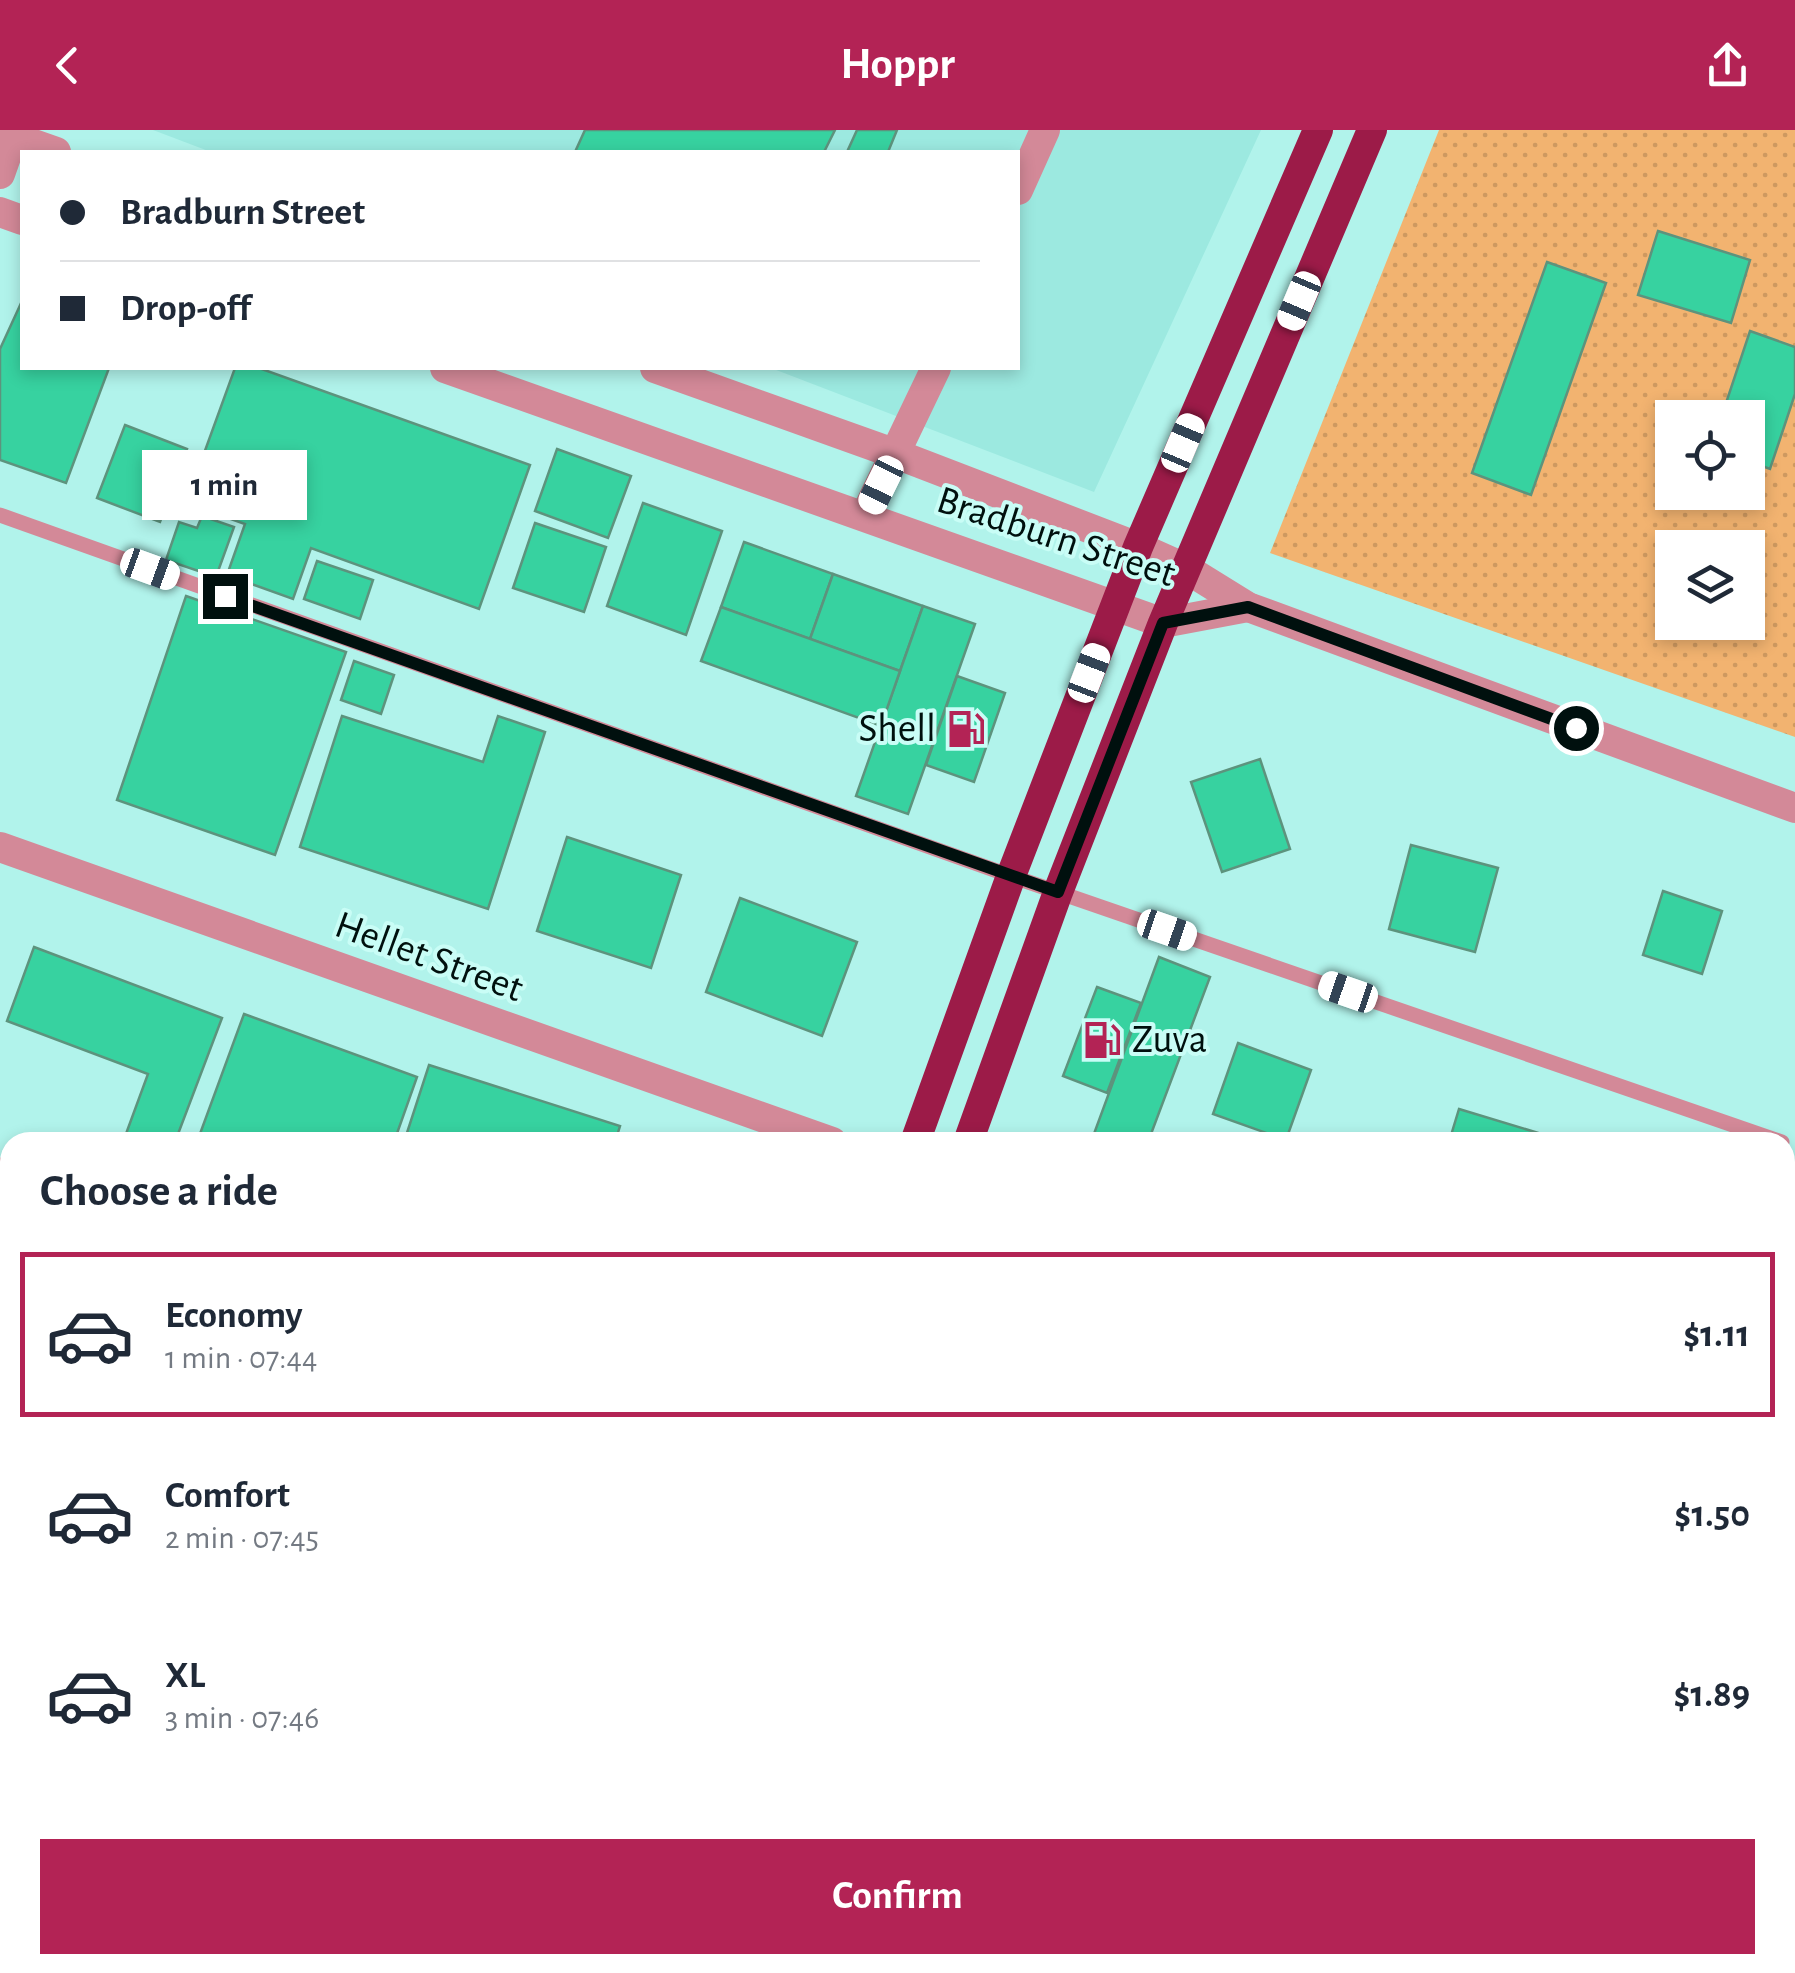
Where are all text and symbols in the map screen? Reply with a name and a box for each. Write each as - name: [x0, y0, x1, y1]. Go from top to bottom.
- icon: back: [40, 38, 95, 93]
- icon: share: [1700, 38, 1755, 93]
- text: Hoppr: [840, 42, 955, 87]
- text: Bradburn Street: [120, 194, 365, 232]
- car: [1273, 268, 1325, 334]
- text: Drop-off: [120, 290, 251, 328]
- map controls: [1655, 400, 1765, 640]
- button: locate: [1655, 400, 1765, 510]
- car: [1157, 410, 1209, 476]
- callout: 1 min: [142, 451, 308, 521]
- car: [854, 451, 908, 519]
- text: 1 min: [191, 469, 258, 501]
- street label: Bradburn Street: [932, 480, 1180, 594]
- button: layers: [1655, 530, 1765, 640]
- car: [117, 545, 183, 593]
- route end: [203, 574, 248, 619]
- car: [1064, 640, 1114, 706]
- route start: [1554, 706, 1599, 751]
- fuel station icon: Shell: [945, 708, 987, 750]
- place label: Shell: [859, 709, 936, 749]
- street label: Hellet Street: [330, 905, 528, 1010]
- car: [1134, 906, 1200, 954]
- car: [1315, 968, 1381, 1016]
- fuel station icon: Zuva: [1081, 1019, 1123, 1061]
- place label: Zuva: [1132, 1020, 1207, 1060]
- text: Choose a ride: [40, 1169, 278, 1214]
- icon: car: [45, 1290, 135, 1380]
- text: Economy: [165, 1297, 303, 1335]
- text: $1.11: [1683, 1316, 1750, 1354]
- text: 1 min · 07:44: [165, 1342, 317, 1374]
- icon: car: [45, 1470, 135, 1560]
- text: Comfort: [165, 1477, 290, 1515]
- text: $1.50: [1674, 1496, 1750, 1534]
- text: 2 min · 07:45: [165, 1522, 319, 1554]
- icon: car: [45, 1650, 135, 1740]
- text: XL: [165, 1657, 205, 1695]
- text: $1.89: [1673, 1676, 1750, 1714]
- text: 3 min · 07:46: [165, 1702, 319, 1734]
- button: Confirm: [40, 1839, 1755, 1954]

